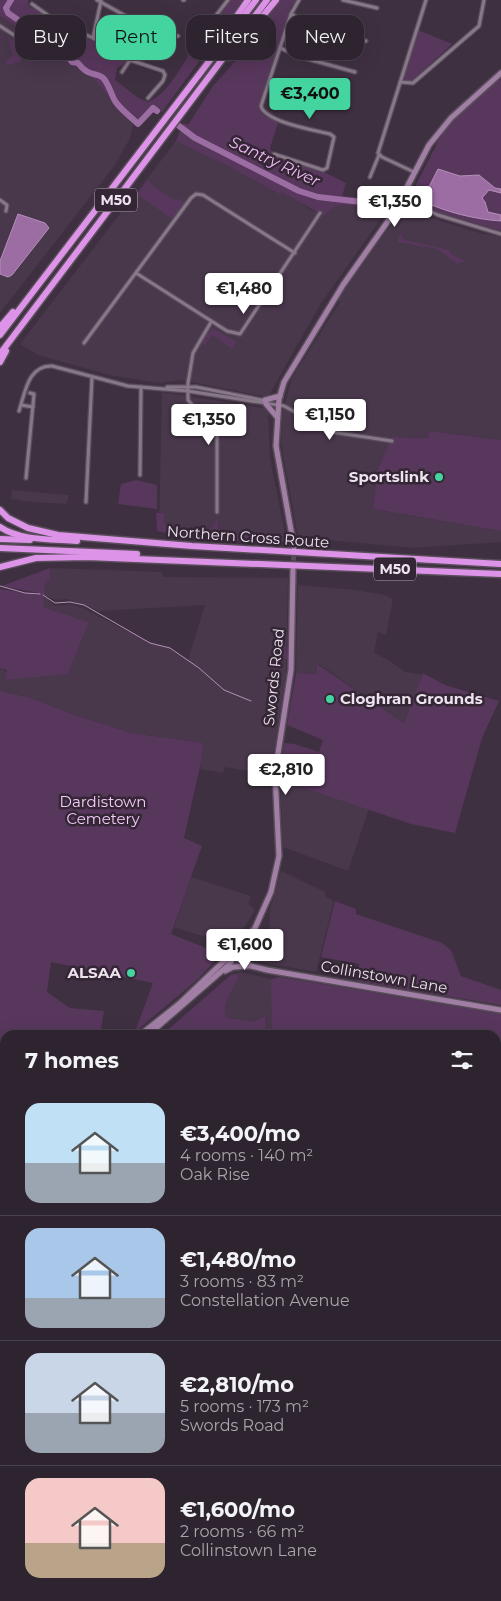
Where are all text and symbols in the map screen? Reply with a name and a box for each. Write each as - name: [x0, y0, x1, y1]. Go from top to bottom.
- chip: Buy: [15, 15, 86, 60]
- chip: Rent: [96, 15, 176, 60]
- chip: Filters: [186, 15, 276, 60]
- chip: New: [286, 15, 364, 60]
- pin: €3,400: [269, 78, 351, 120]
- text: €3,400: [280, 84, 340, 103]
- water label: Santry River: [227, 132, 324, 191]
- pin: €1,350: [354, 186, 436, 228]
- road number: M50: [95, 188, 137, 212]
- text: €1,350: [368, 192, 422, 211]
- pin: €1,480: [203, 272, 285, 315]
- text: €1,480: [216, 279, 272, 298]
- pin: €1,150: [289, 398, 371, 441]
- pin: €1,350: [168, 404, 250, 446]
- text: €1,150: [305, 405, 355, 424]
- text: €1,350: [182, 410, 236, 429]
- place label: Sportslink: [349, 467, 429, 486]
- marker: Sportslink: [433, 471, 445, 483]
- street label: Northern Cross Route: [166, 521, 330, 552]
- road number: M50: [374, 558, 416, 580]
- street label: Swords Road: [259, 627, 288, 727]
- place label: Cloghran Grounds: [340, 689, 483, 708]
- marker: Cloghran Grounds: [324, 693, 336, 705]
- pin: €2,810: [245, 754, 327, 796]
- text: €2,810: [259, 760, 313, 779]
- park label: Dardistown Cemetery: [60, 792, 146, 828]
- pin: €1,600: [204, 928, 286, 971]
- text: €1,600: [217, 935, 273, 954]
- street label: Collinstown Lane: [319, 956, 449, 997]
- place label: ALSAA: [67, 963, 122, 982]
- marker: ALSAA: [125, 967, 137, 979]
- icon: filters: [448, 1046, 476, 1074]
- text: 7 homes: [25, 1048, 119, 1073]
- text: €3,400/mo: [180, 1121, 300, 1146]
- icon: home: [65, 1123, 125, 1183]
- text: 4 rooms · 140 m²: [180, 1146, 313, 1165]
- text: Oak Rise: [180, 1165, 250, 1184]
- text: €1,480/mo: [180, 1247, 296, 1272]
- icon: home: [65, 1248, 125, 1308]
- text: 3 rooms · 83 m²: [180, 1272, 304, 1291]
- text: Constellation Avenue: [180, 1291, 350, 1310]
- text: €2,810/mo: [180, 1372, 294, 1397]
- icon: home: [65, 1373, 125, 1433]
- text: 5 rooms · 173 m²: [180, 1397, 309, 1416]
- text: Swords Road: [180, 1416, 284, 1435]
- text: €1,600/mo: [180, 1497, 295, 1522]
- icon: home: [65, 1498, 125, 1558]
- text: 2 rooms · 66 m²: [180, 1522, 304, 1541]
- text: Collinstown Lane: [180, 1541, 317, 1560]

